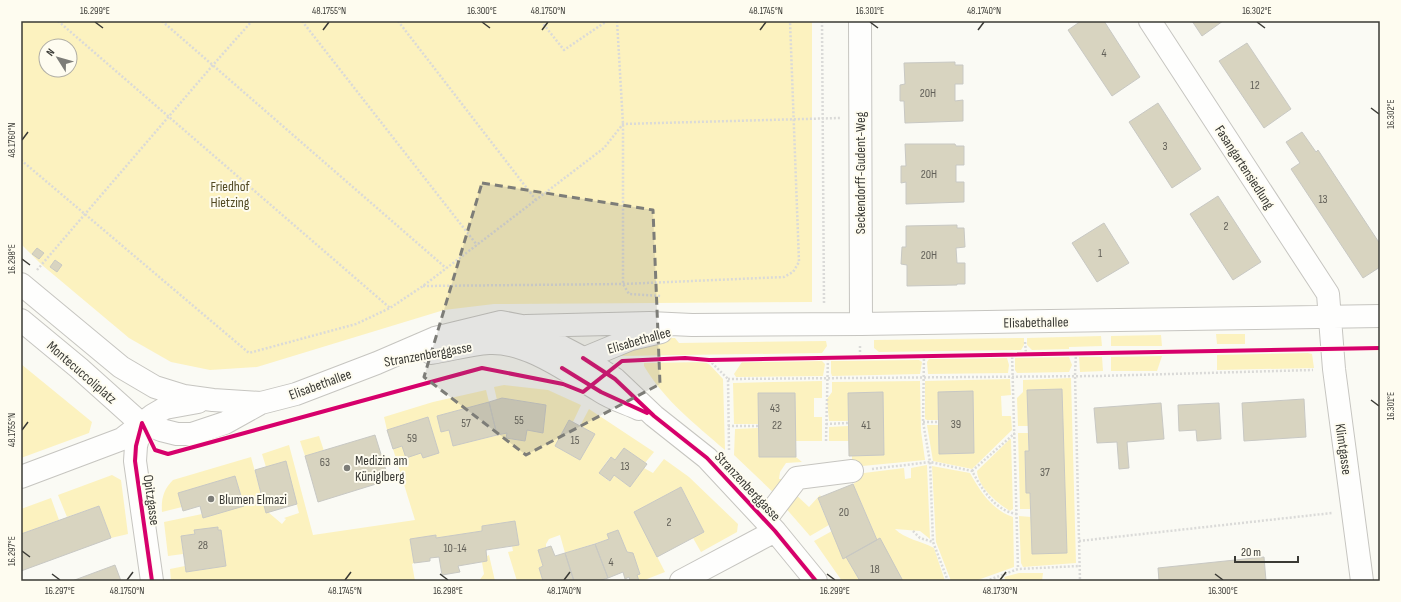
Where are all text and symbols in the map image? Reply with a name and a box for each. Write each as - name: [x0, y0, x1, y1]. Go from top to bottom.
- text: 16.299°E: [80, 5, 110, 17]
- text: 48.1755°N: [312, 5, 346, 17]
- text: 16.300°E: [467, 5, 497, 17]
- text: 48.1750°N: [531, 5, 565, 17]
- text: 48.1745°N: [749, 5, 783, 17]
- text: 16.301°E: [856, 5, 884, 17]
- text: 48.1740°N: [967, 5, 1001, 17]
- text: 16.302°E: [1242, 5, 1272, 17]
- north arrow: [38, 38, 78, 78]
- text: N: [43, 46, 57, 59]
- house number: 4: [1101, 46, 1107, 61]
- house number: 12: [1250, 78, 1260, 93]
- house number: 20H: [920, 86, 936, 101]
- text: 16.302°E: [1385, 99, 1397, 129]
- street label: Seckendorff-Gudent-Weg: [852, 111, 869, 234]
- street label: Fasangartensiedlung: [1211, 122, 1278, 213]
- text: 48.1760°N: [6, 123, 18, 157]
- house number: 3: [1162, 139, 1168, 154]
- house number: 20H: [921, 167, 937, 182]
- park label: Friedhof Hietzing: [210, 178, 251, 211]
- house number: 13: [1318, 192, 1328, 207]
- house number: 2: [1224, 219, 1229, 234]
- text: 16.298°E: [6, 244, 18, 274]
- house number: 1: [1098, 246, 1103, 261]
- house number: 20H: [921, 248, 937, 263]
- street label: Elisabethallee: [1003, 313, 1069, 332]
- street label: Elisabethallee: [605, 323, 673, 358]
- street label: Montecuccoliplatz: [43, 337, 120, 407]
- street label: Stranzenberggasse: [383, 338, 473, 371]
- street label: Elisabethallee: [287, 365, 354, 404]
- text: 16.301°E: [1385, 392, 1397, 420]
- house number: 43: [770, 401, 780, 416]
- text: 48.1755°N: [6, 413, 18, 447]
- house number: 55: [514, 413, 524, 428]
- house number: 57: [461, 416, 471, 431]
- house number: 39: [951, 417, 961, 432]
- house number: 22: [772, 418, 782, 433]
- house number: 41: [861, 418, 871, 433]
- street label: Klimtgasse: [1331, 422, 1356, 476]
- house number: 59: [407, 431, 417, 446]
- house number: 15: [570, 433, 580, 448]
- street label: Stranzenberggasse: [711, 448, 784, 525]
- place label: Medizin am Küniglberg: [355, 452, 408, 485]
- house number: 63: [320, 455, 330, 470]
- house number: 13: [620, 459, 630, 474]
- marker: Medizin am Küniglberg: [342, 463, 352, 473]
- house number: 37: [1040, 465, 1050, 480]
- street label: Opitzgasse: [140, 474, 163, 527]
- place label: Blumen Elmazi: [219, 491, 287, 508]
- marker: Blumen Elmazi: [206, 494, 216, 504]
- house number: 20: [839, 505, 849, 520]
- house number: 2: [667, 515, 672, 530]
- text: 16.297°E: [6, 536, 18, 566]
- house number: 28: [198, 538, 208, 553]
- scale bar: [1235, 538, 1298, 564]
- house number: 10-14: [443, 541, 467, 556]
- text: 20 m: [1241, 545, 1261, 560]
- house number: 4: [608, 555, 614, 570]
- house number: 18: [870, 562, 880, 577]
- text: 16.297°E: [45, 585, 75, 597]
- text: 48.1750°N: [110, 585, 144, 597]
- text: 48.1745°N: [328, 585, 362, 597]
- text: 16.298°E: [433, 585, 463, 597]
- text: 48.1740°N: [547, 585, 581, 597]
- text: 16.299°E: [820, 585, 850, 597]
- text: 48.1730°N: [983, 585, 1017, 597]
- text: 16.300°E: [1208, 585, 1238, 597]

